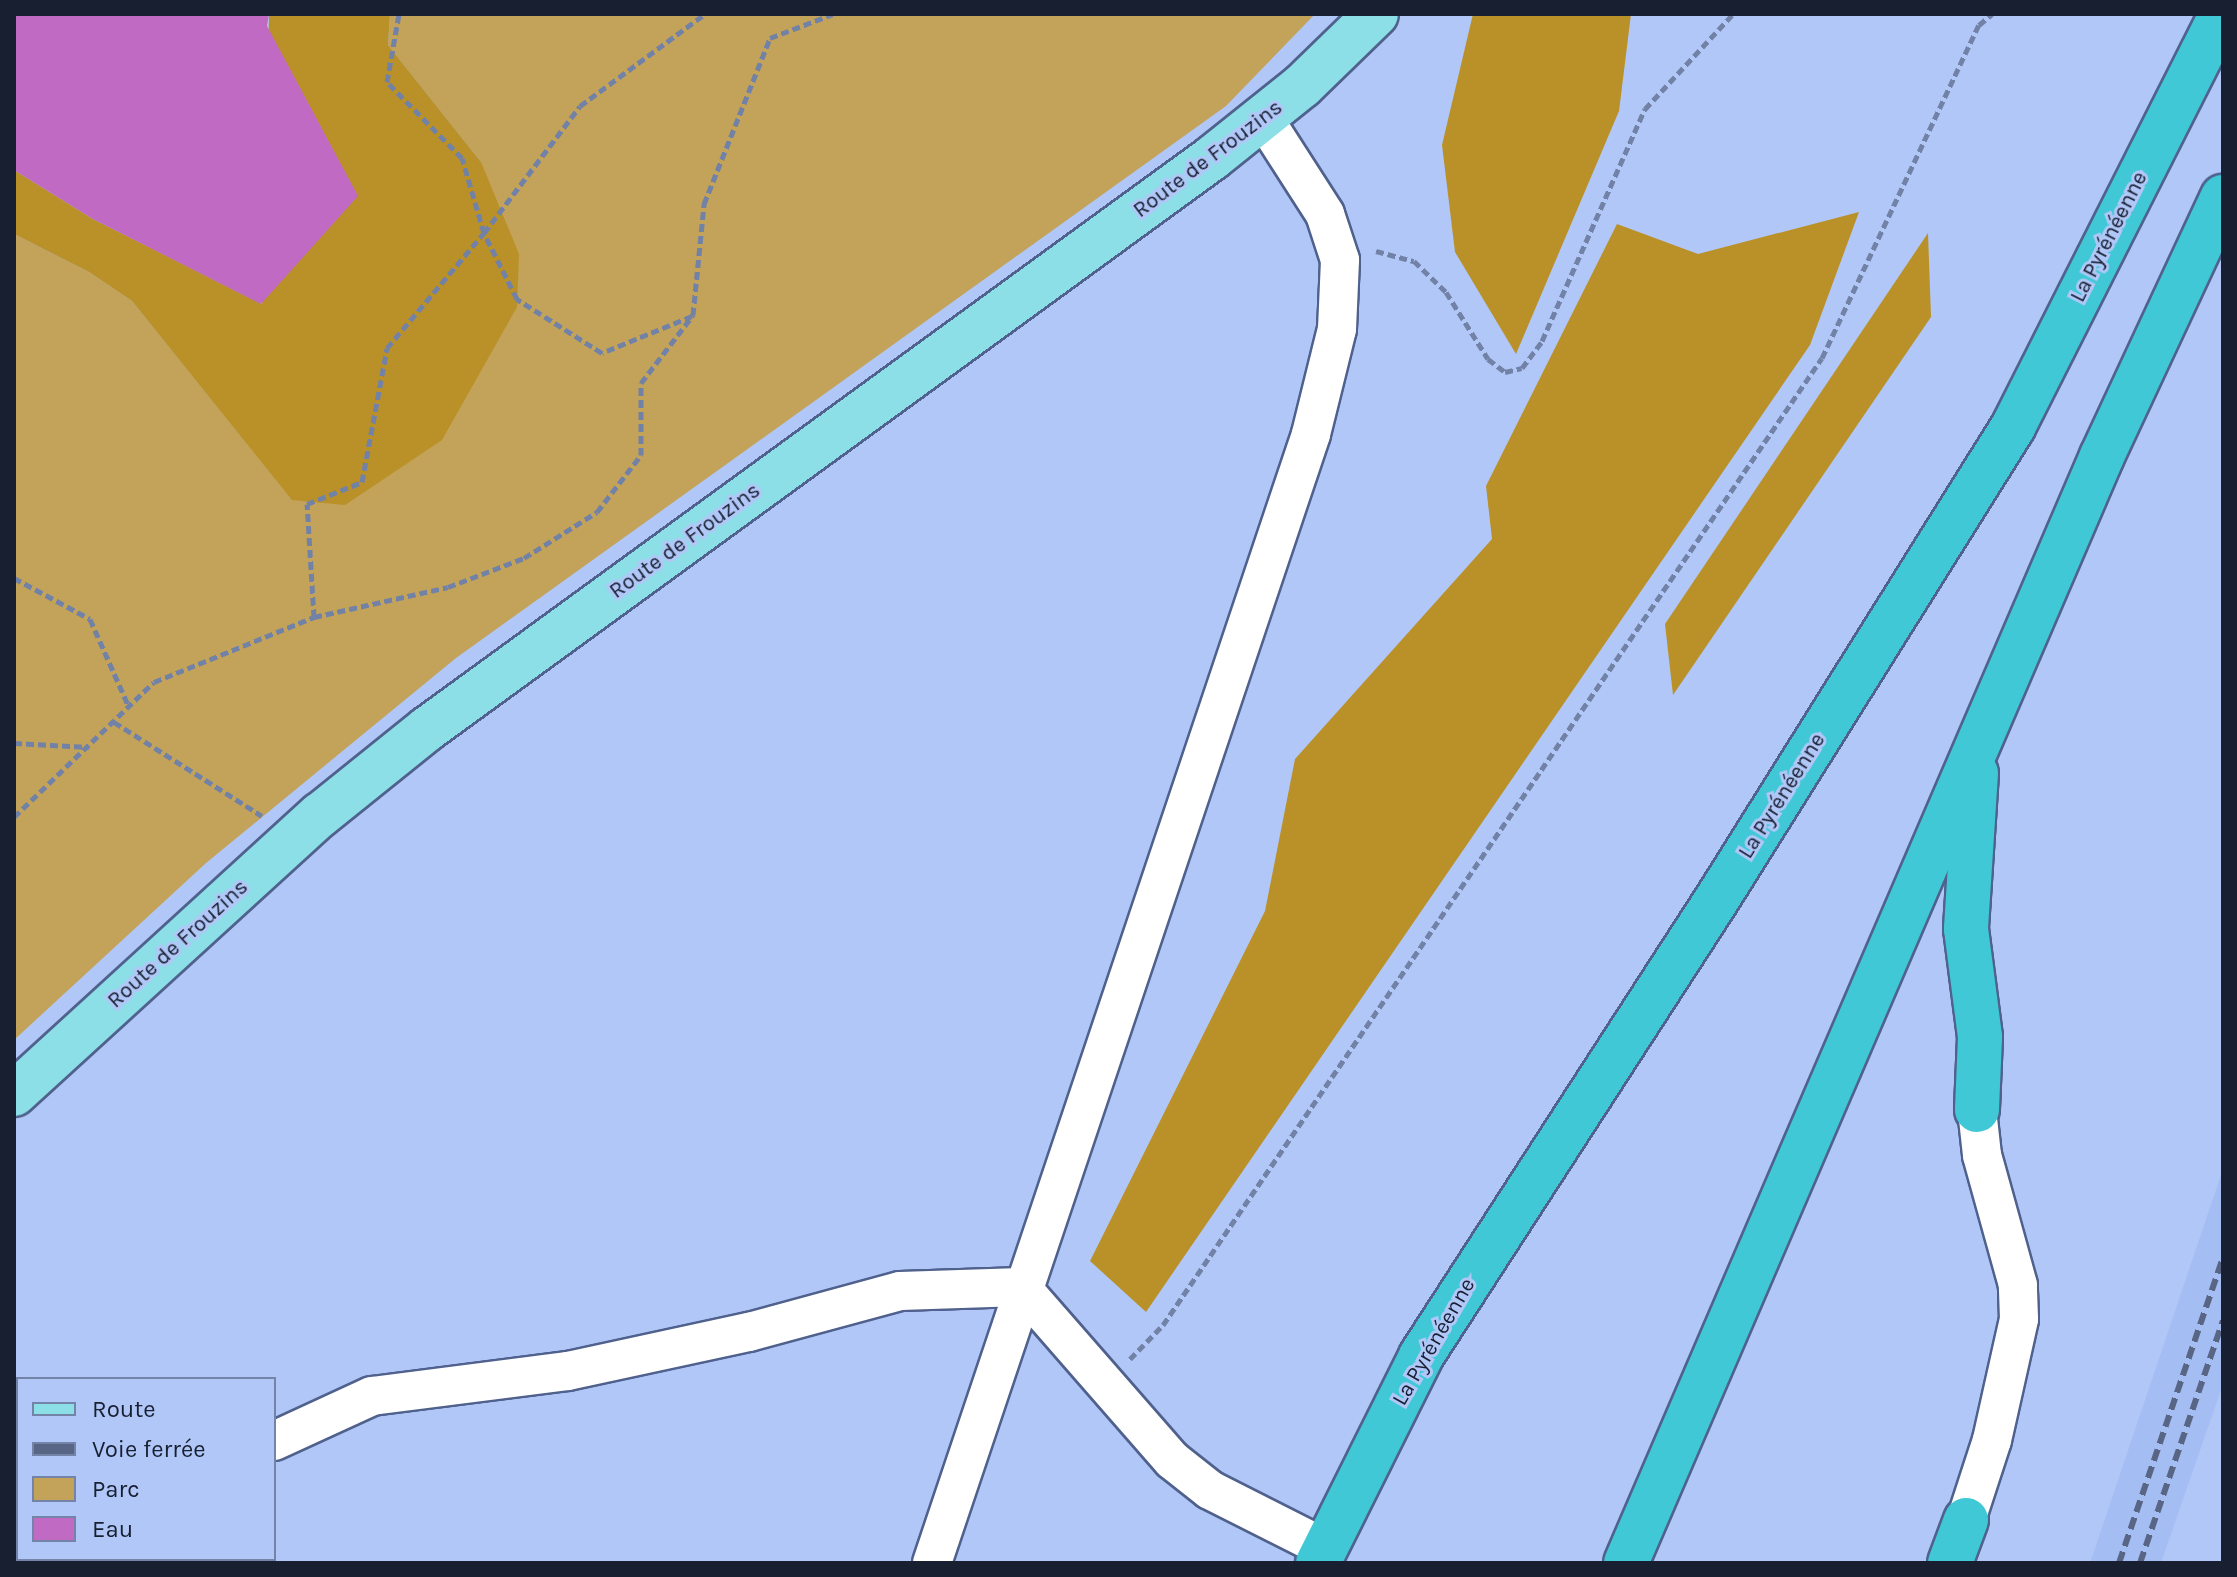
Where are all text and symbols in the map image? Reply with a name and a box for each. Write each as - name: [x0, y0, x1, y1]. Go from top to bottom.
- street label: Route de Frouzins: [1128, 94, 1288, 224]
- street label: La Pyrénéenne: [2065, 167, 2153, 307]
- street label: Route de Frouzins: [604, 477, 766, 605]
- street label: La Pyrénéenne: [1733, 728, 1831, 864]
- street label: Route de Frouzins: [102, 874, 254, 1014]
- street label: La Pyrénéenne: [1387, 1273, 1481, 1411]
- legend: [16, 1377, 276, 1561]
- text: Route: [92, 1395, 156, 1423]
- text: Voie ferrée: [92, 1435, 206, 1463]
- text: Parc: [92, 1475, 140, 1503]
- text: Eau: [92, 1515, 133, 1543]

